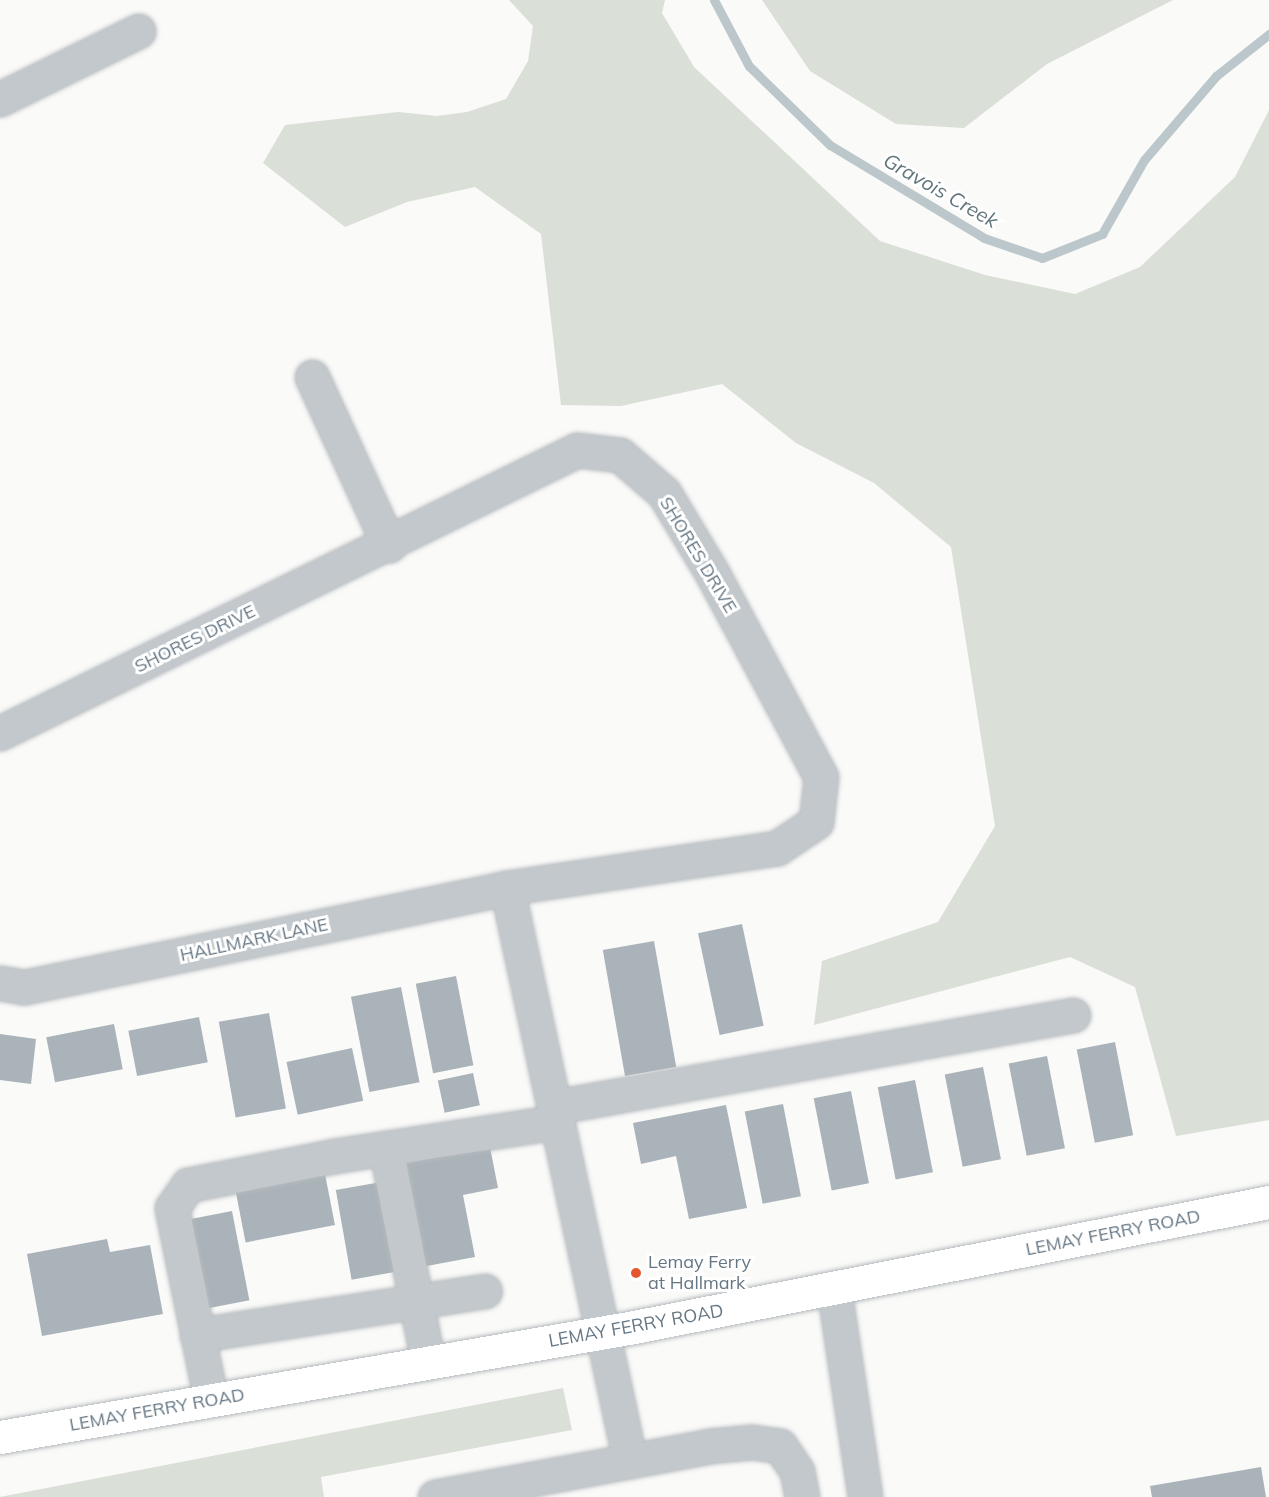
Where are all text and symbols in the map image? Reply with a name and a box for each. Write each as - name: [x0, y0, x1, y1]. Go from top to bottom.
- water label: Gravois Creek: [879, 148, 1003, 232]
- street label: SHORES DRIVE: [655, 493, 741, 617]
- street label: SHORES DRIVE: [131, 600, 259, 678]
- street label: HALLMARK LANE: [178, 914, 330, 966]
- street label: LEMAY FERRY ROAD: [1024, 1205, 1202, 1261]
- place label: Lemay Ferry at Hallmark: [648, 1252, 751, 1294]
- marker: Lemay Ferry at Hallmark: [629, 1266, 643, 1280]
- street label: LEMAY FERRY ROAD: [547, 1300, 725, 1352]
- street label: LEMAY FERRY ROAD: [68, 1384, 246, 1436]

